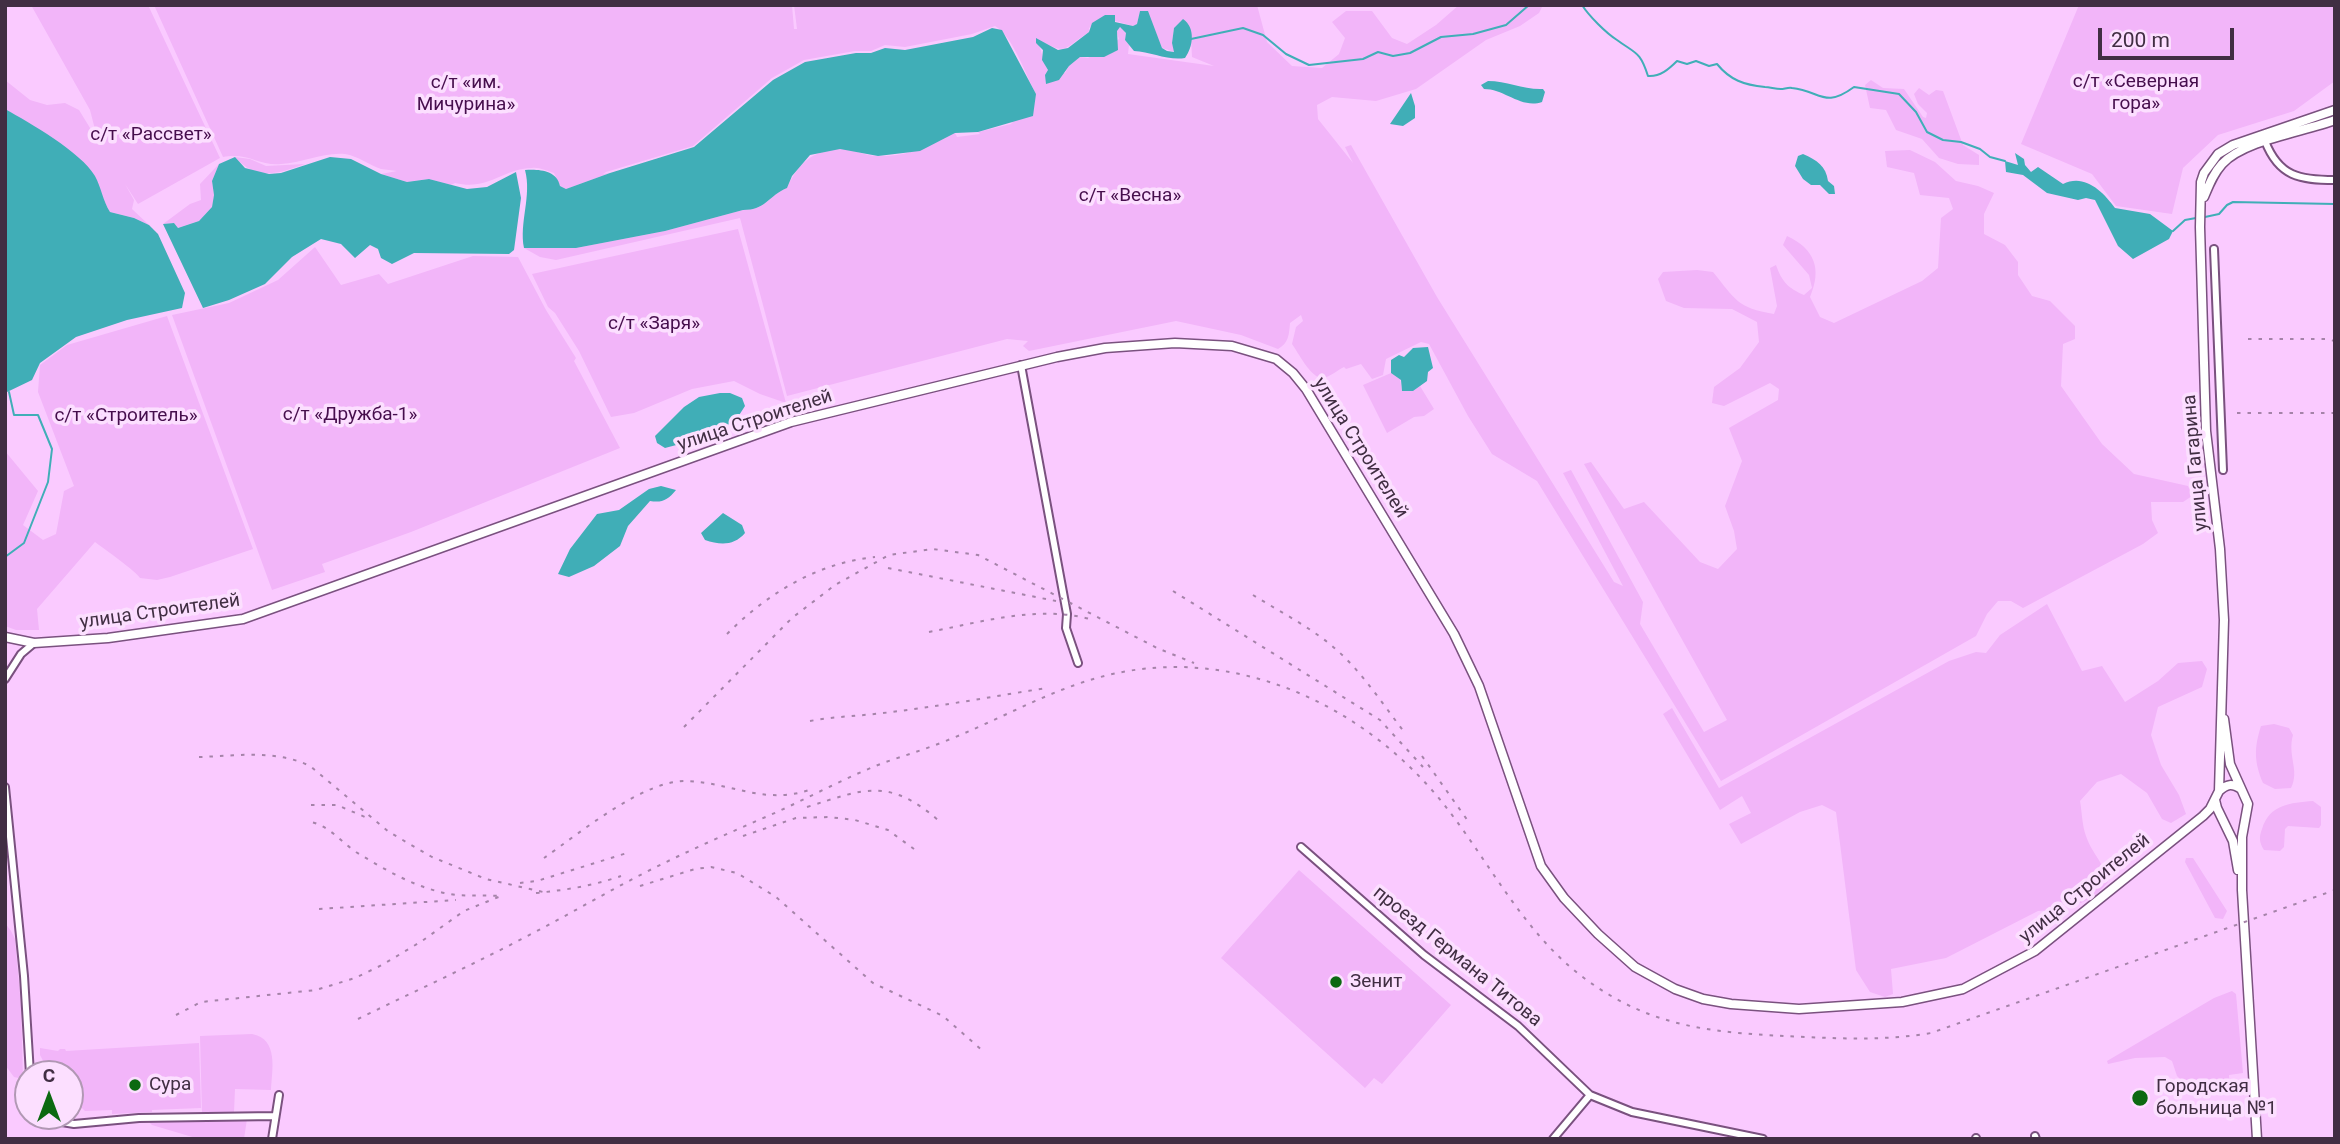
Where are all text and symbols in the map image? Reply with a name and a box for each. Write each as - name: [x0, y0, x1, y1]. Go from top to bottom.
- scale bar: [2102, 14, 2238, 58]
- text: 200 m: [2111, 28, 2170, 52]
- park label: с/т «Северная гора»: [2073, 71, 2199, 115]
- park label: с/т «им. Мичурина»: [417, 72, 515, 116]
- park label: с/т «Рассвет»: [90, 124, 212, 146]
- park label: с/т «Весна»: [1079, 185, 1181, 207]
- park label: с/т «Заря»: [608, 313, 700, 335]
- street label: улица Строителей: [1308, 374, 1412, 522]
- street label: улица Строителей: [675, 385, 835, 457]
- street label: улица Гагарина: [2179, 394, 2213, 532]
- park label: с/т «Дружба-1»: [283, 404, 417, 426]
- park label: с/т «Строитель»: [54, 405, 198, 427]
- street label: улица Строителей: [79, 589, 241, 635]
- street label: улица Строителей: [2015, 829, 2155, 949]
- street label: проезд Германа Титова: [1368, 882, 1546, 1032]
- place label: Зенит: [1350, 971, 1402, 993]
- marker: Зенит: [1328, 974, 1344, 990]
- north arrow: [14, 1060, 84, 1130]
- text: С: [43, 1064, 55, 1087]
- place label: Сура: [149, 1074, 191, 1096]
- place label: Городская больница №1: [2156, 1076, 2277, 1120]
- marker: Сура: [127, 1077, 143, 1093]
- marker: Городская больница №1: [2130, 1088, 2150, 1108]

